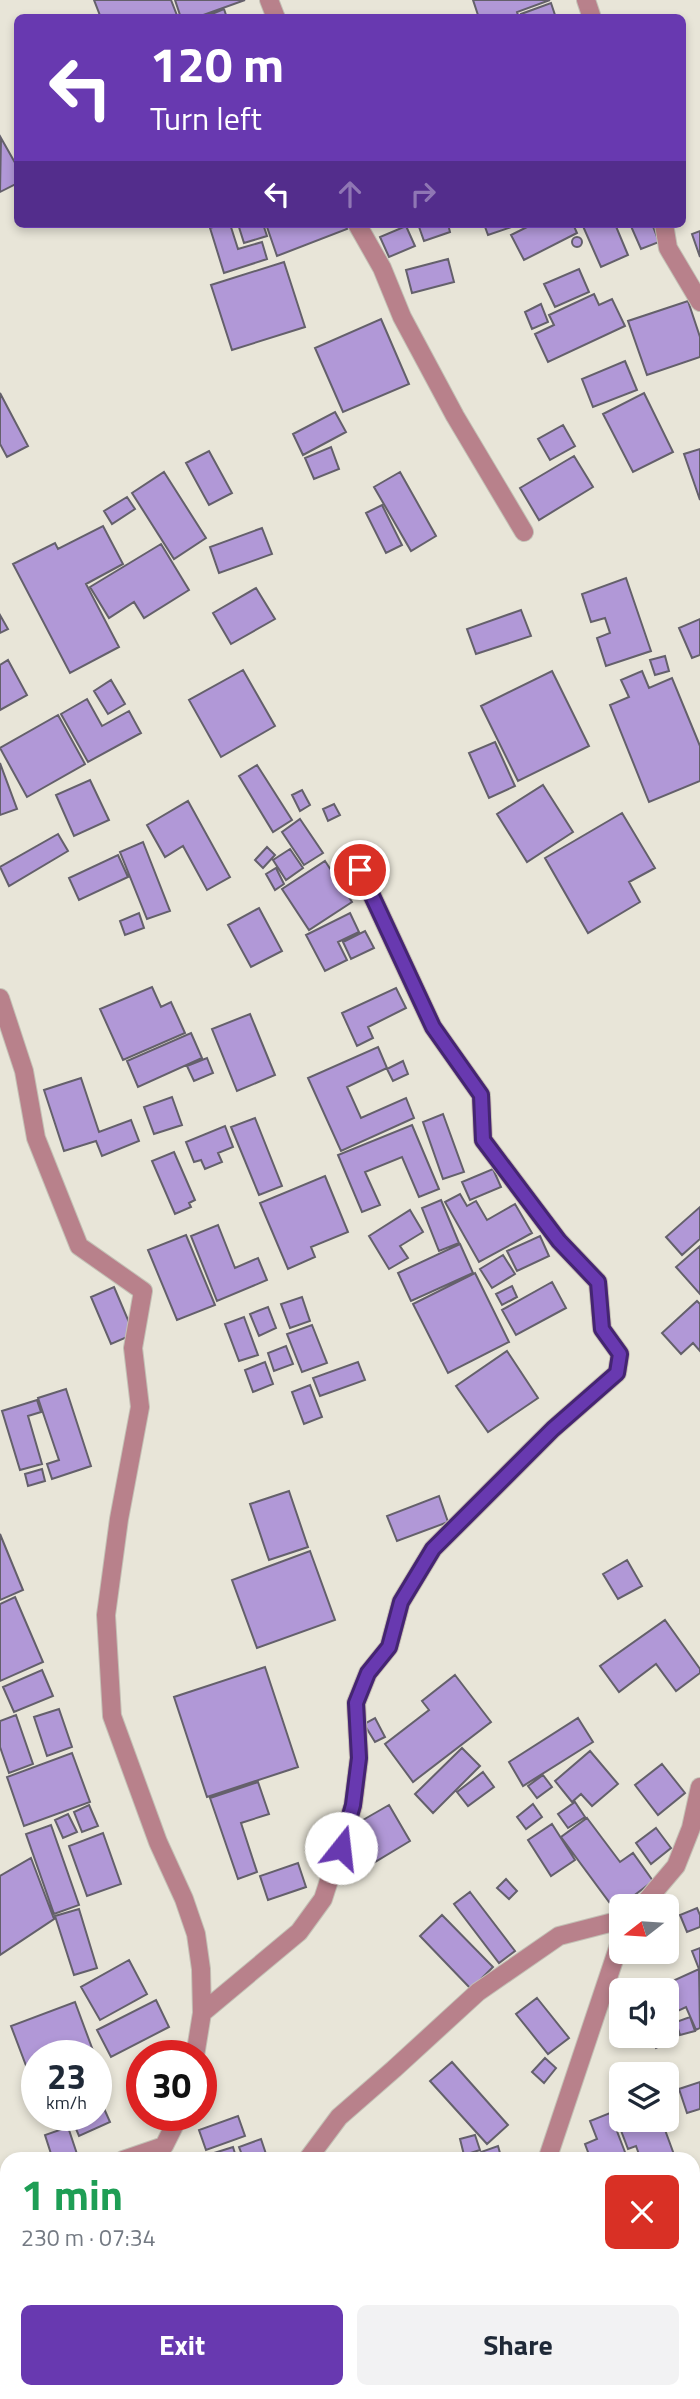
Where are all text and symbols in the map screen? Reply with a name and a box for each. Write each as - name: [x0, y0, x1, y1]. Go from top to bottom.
- text: 120 m: [150, 26, 284, 101]
- icon: left: [35, 42, 126, 133]
- text: Turn left: [150, 94, 262, 142]
- icon: left: [258, 175, 296, 213]
- icon: ahead: [331, 175, 369, 213]
- icon: right: [404, 175, 442, 213]
- pin: [330, 840, 390, 900]
- icon: arrive: [341, 851, 379, 889]
- position arrow: [304, 1811, 378, 1885]
- north arrow: [609, 1894, 679, 1964]
- map controls: [609, 1894, 679, 2132]
- button: sound: [609, 1978, 679, 2048]
- speed limit sign: 30: [126, 2040, 217, 2131]
- text: 23: [47, 2049, 86, 2103]
- button: layers: [609, 2062, 679, 2132]
- text: km/h: [46, 2089, 87, 2116]
- text: 1 min: [21, 2162, 123, 2226]
- button: close: [605, 2175, 679, 2249]
- text: 230 m · 07:34: [21, 2220, 156, 2255]
- button: Exit: [21, 2305, 343, 2385]
- button: Share: [357, 2305, 679, 2385]

